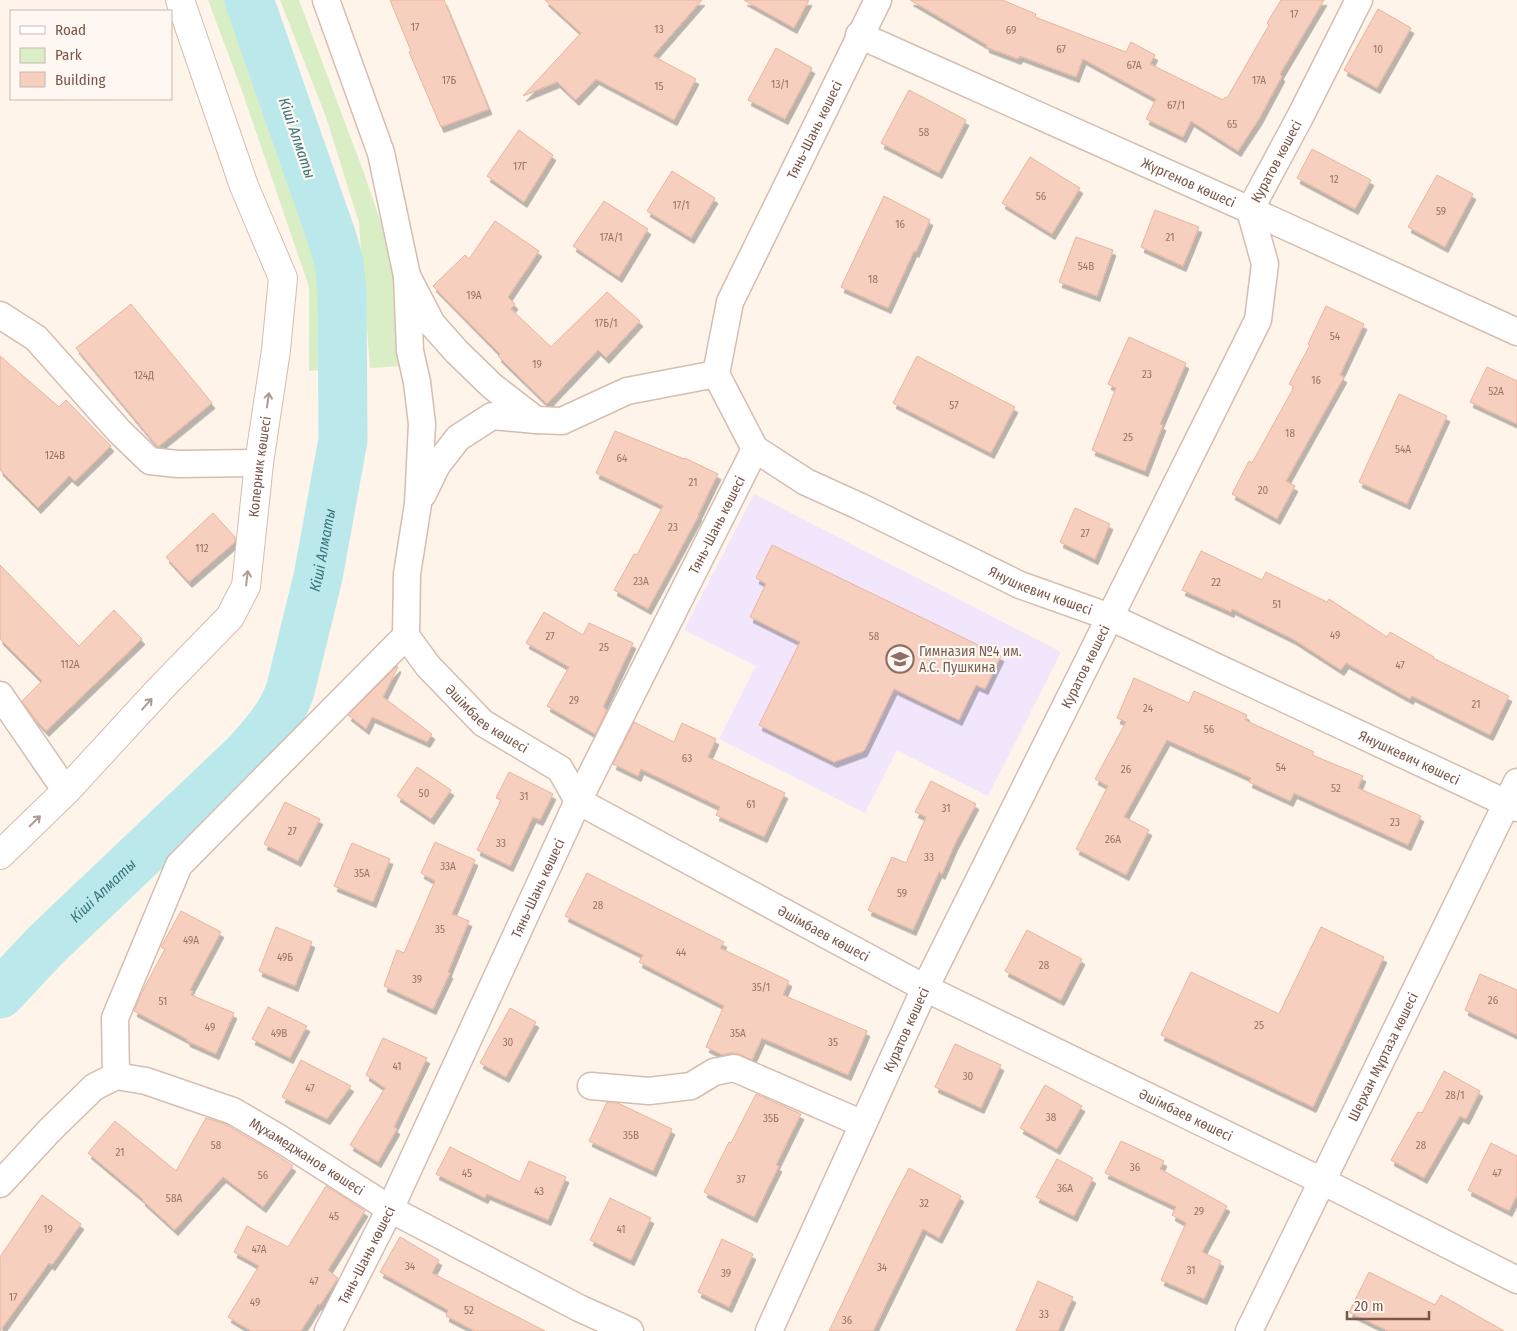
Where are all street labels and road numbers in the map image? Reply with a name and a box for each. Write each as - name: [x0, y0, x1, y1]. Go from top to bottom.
- street label: Тянь-Шань көшесі: [783, 78, 846, 182]
- street label: Куратов көшесі: [1247, 117, 1305, 205]
- street label: Жүргенов көшесі: [1139, 154, 1238, 211]
- street label: Коперник көшесі: [245, 415, 274, 518]
- street label: Тянь-Шань көшесі: [685, 473, 749, 577]
- street label: Янушкевич көшесі: [986, 563, 1095, 619]
- street label: Куратов көшесі: [1057, 622, 1113, 711]
- street label: Әшімбаев көшесі: [442, 681, 531, 757]
- street label: Янушкевич көшесі: [1356, 726, 1463, 789]
- street label: Тянь-Шань көшесі: [508, 836, 568, 941]
- street label: Әшімбаев көшесі: [775, 902, 873, 965]
- street label: Куратов көшесі: [879, 985, 933, 1075]
- street label: Шерхан Мұртаза көшесі: [1344, 990, 1421, 1124]
- street label: Әшімбаев көшесі: [1136, 1085, 1235, 1145]
- street label: Мұхамеджанов көшесі: [246, 1114, 368, 1199]
- street label: Тянь-Шань көшесі: [335, 1204, 399, 1307]

